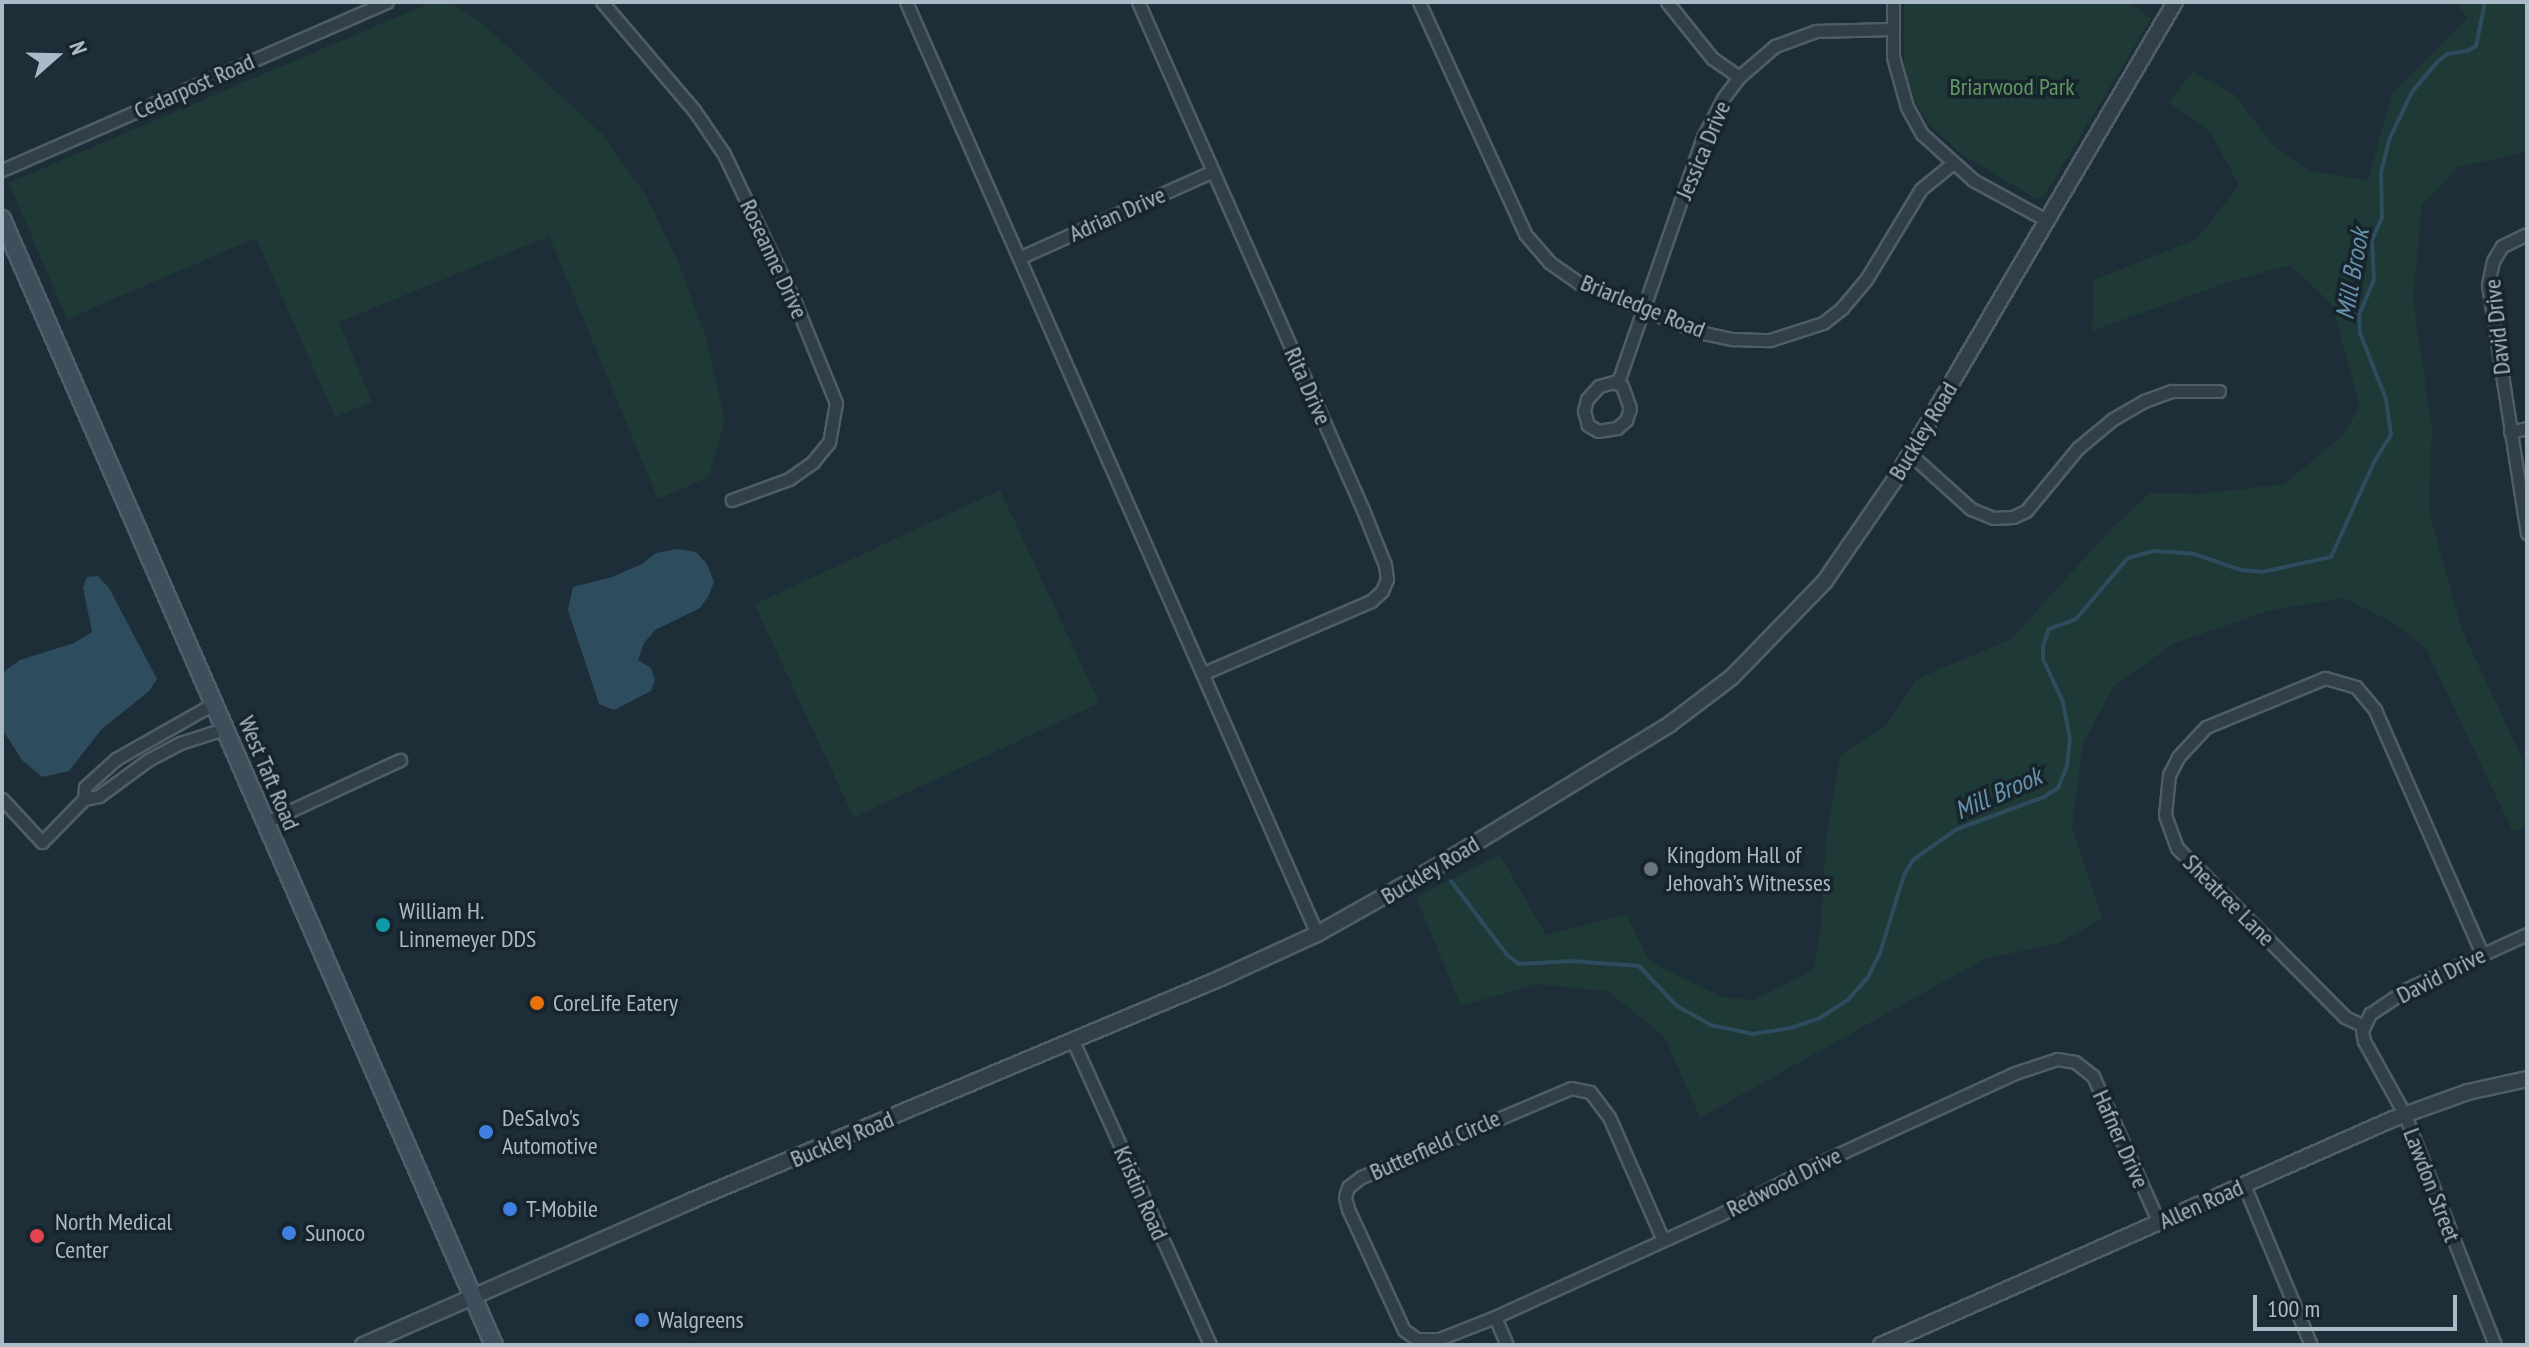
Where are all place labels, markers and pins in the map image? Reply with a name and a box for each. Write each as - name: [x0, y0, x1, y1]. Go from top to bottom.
- place label: Kingdom Hall of Jehovah’s Witnesses: [1667, 841, 1831, 897]
- marker: Kingdom Hall of Jehovah’s Witnesses: [1642, 860, 1660, 878]
- place label: William H. Linnemeyer DDS: [399, 897, 536, 953]
- marker: William H. Linnemeyer DDS: [374, 916, 392, 934]
- place label: CoreLife Eatery: [553, 989, 678, 1017]
- marker: CoreLife Eatery: [528, 994, 546, 1012]
- place label: DeSalvo's Automotive: [502, 1104, 598, 1160]
- marker: DeSalvo's Automotive: [477, 1123, 495, 1141]
- place label: T-Mobile: [526, 1195, 598, 1223]
- marker: T-Mobile: [501, 1200, 519, 1218]
- place label: North Medical Center: [55, 1208, 172, 1264]
- place label: Sunoco: [305, 1219, 365, 1247]
- marker: Sunoco: [280, 1224, 298, 1242]
- marker: North Medical Center: [26, 1225, 48, 1247]
- place label: Walgreens: [658, 1306, 744, 1334]
- marker: Walgreens: [633, 1311, 651, 1329]

